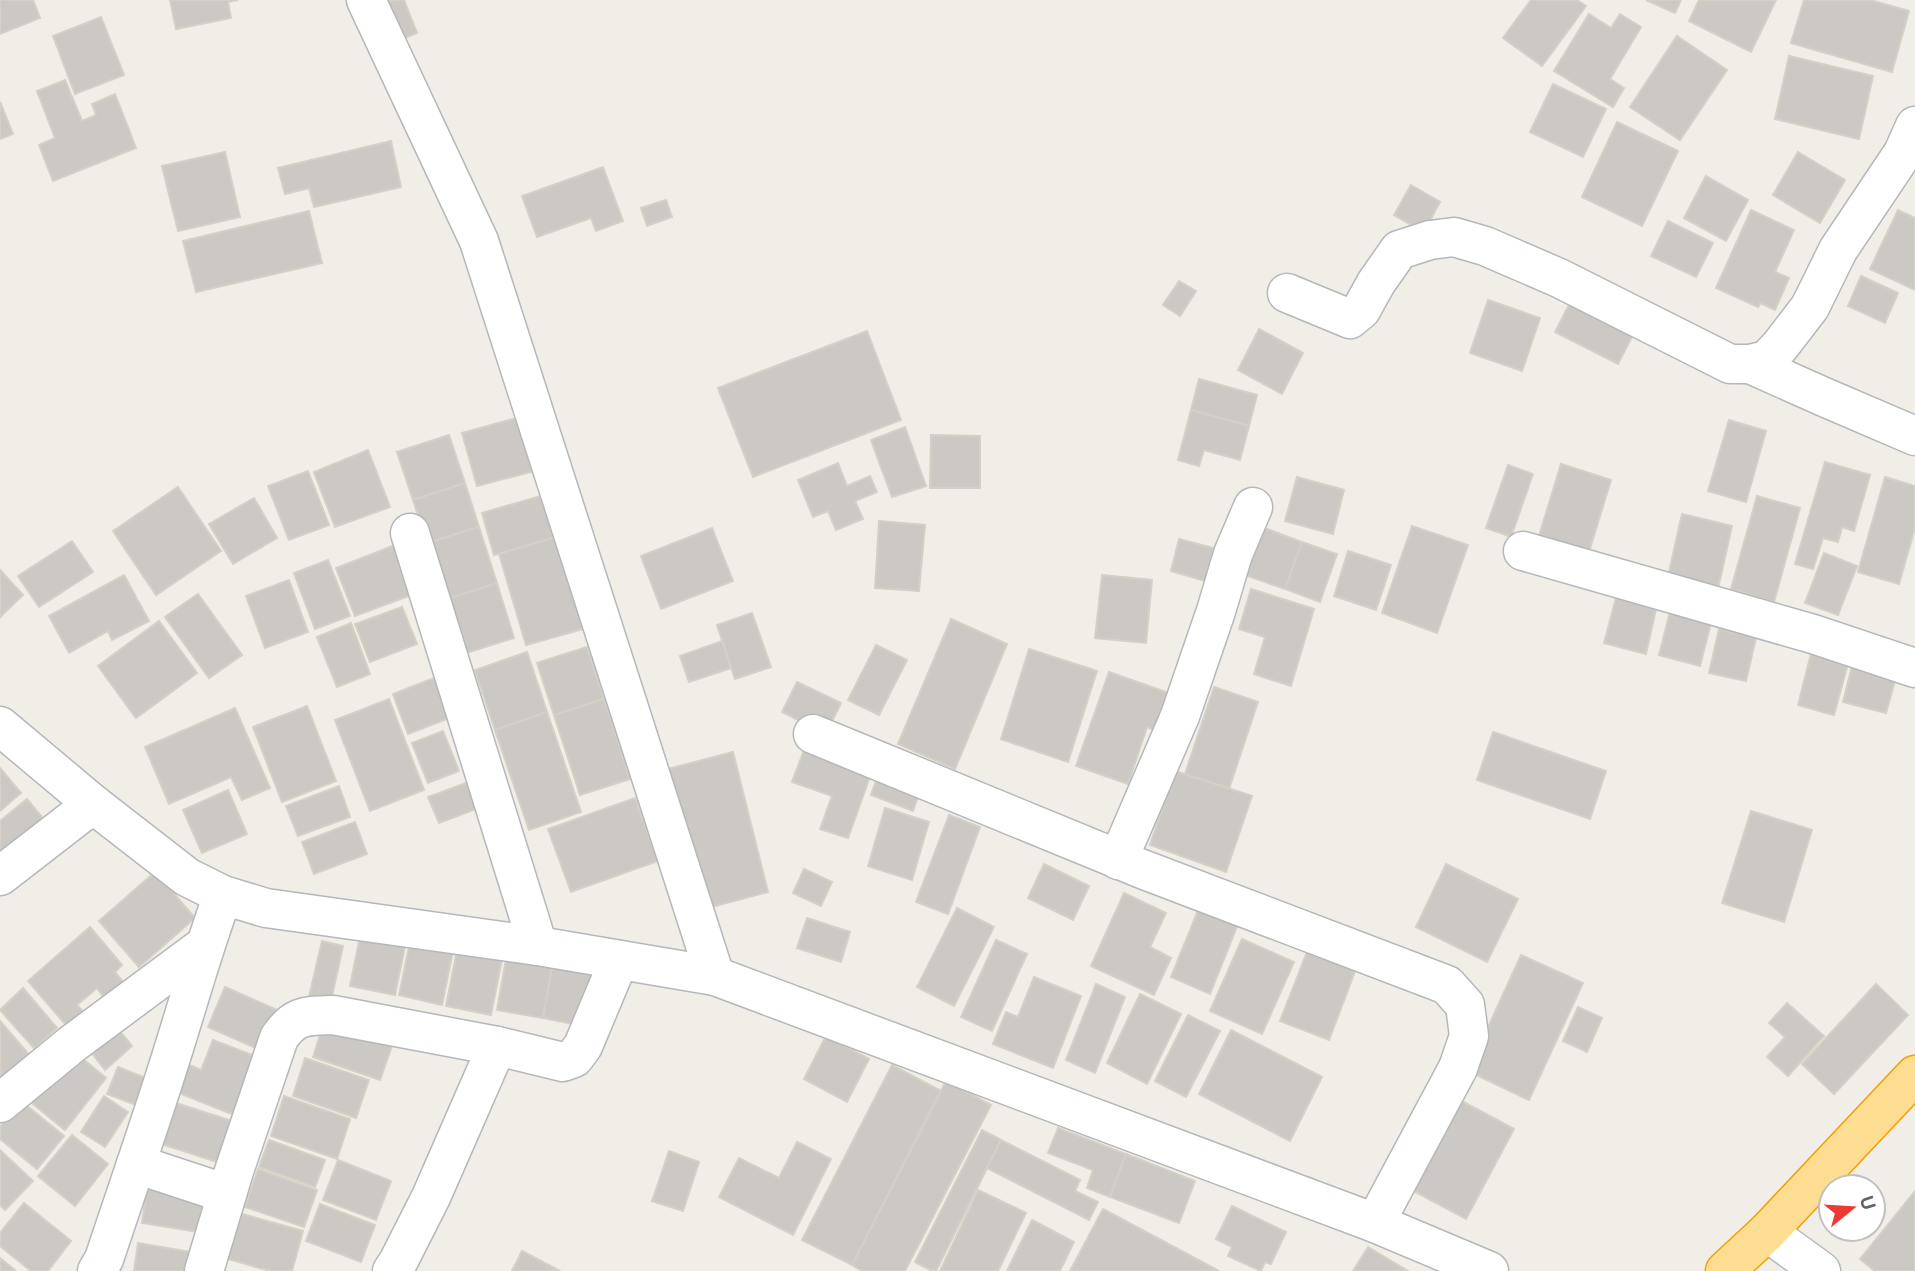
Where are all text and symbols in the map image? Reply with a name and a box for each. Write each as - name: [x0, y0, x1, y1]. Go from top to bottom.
- north arrow: [1817, 1173, 1887, 1243]
- text: U: [1855, 1193, 1881, 1213]

